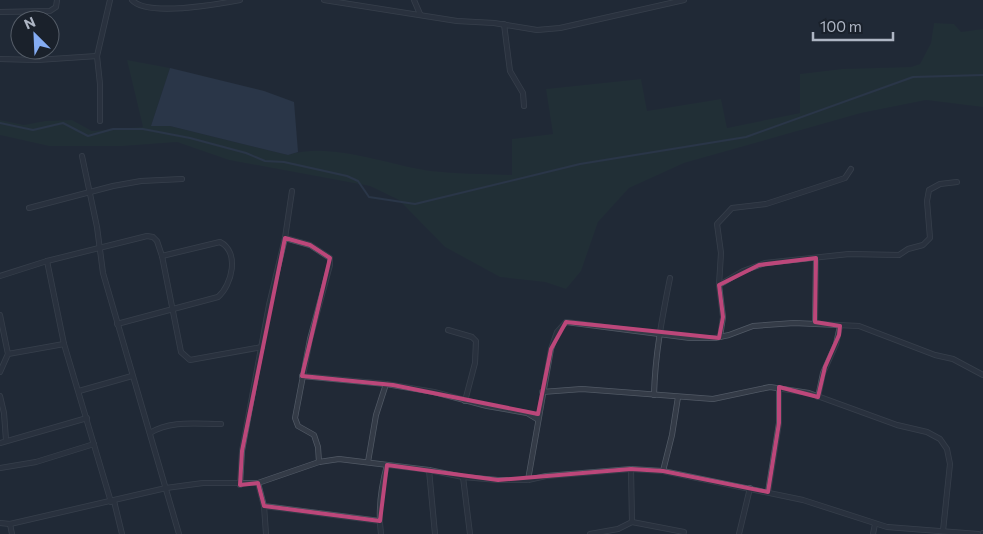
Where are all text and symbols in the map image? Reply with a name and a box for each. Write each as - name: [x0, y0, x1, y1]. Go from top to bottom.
- north arrow: [10, 10, 60, 60]
- scale bar: [813, 10, 893, 42]
- text: N: [21, 13, 38, 33]
- text: 100 m: [820, 17, 862, 35]

